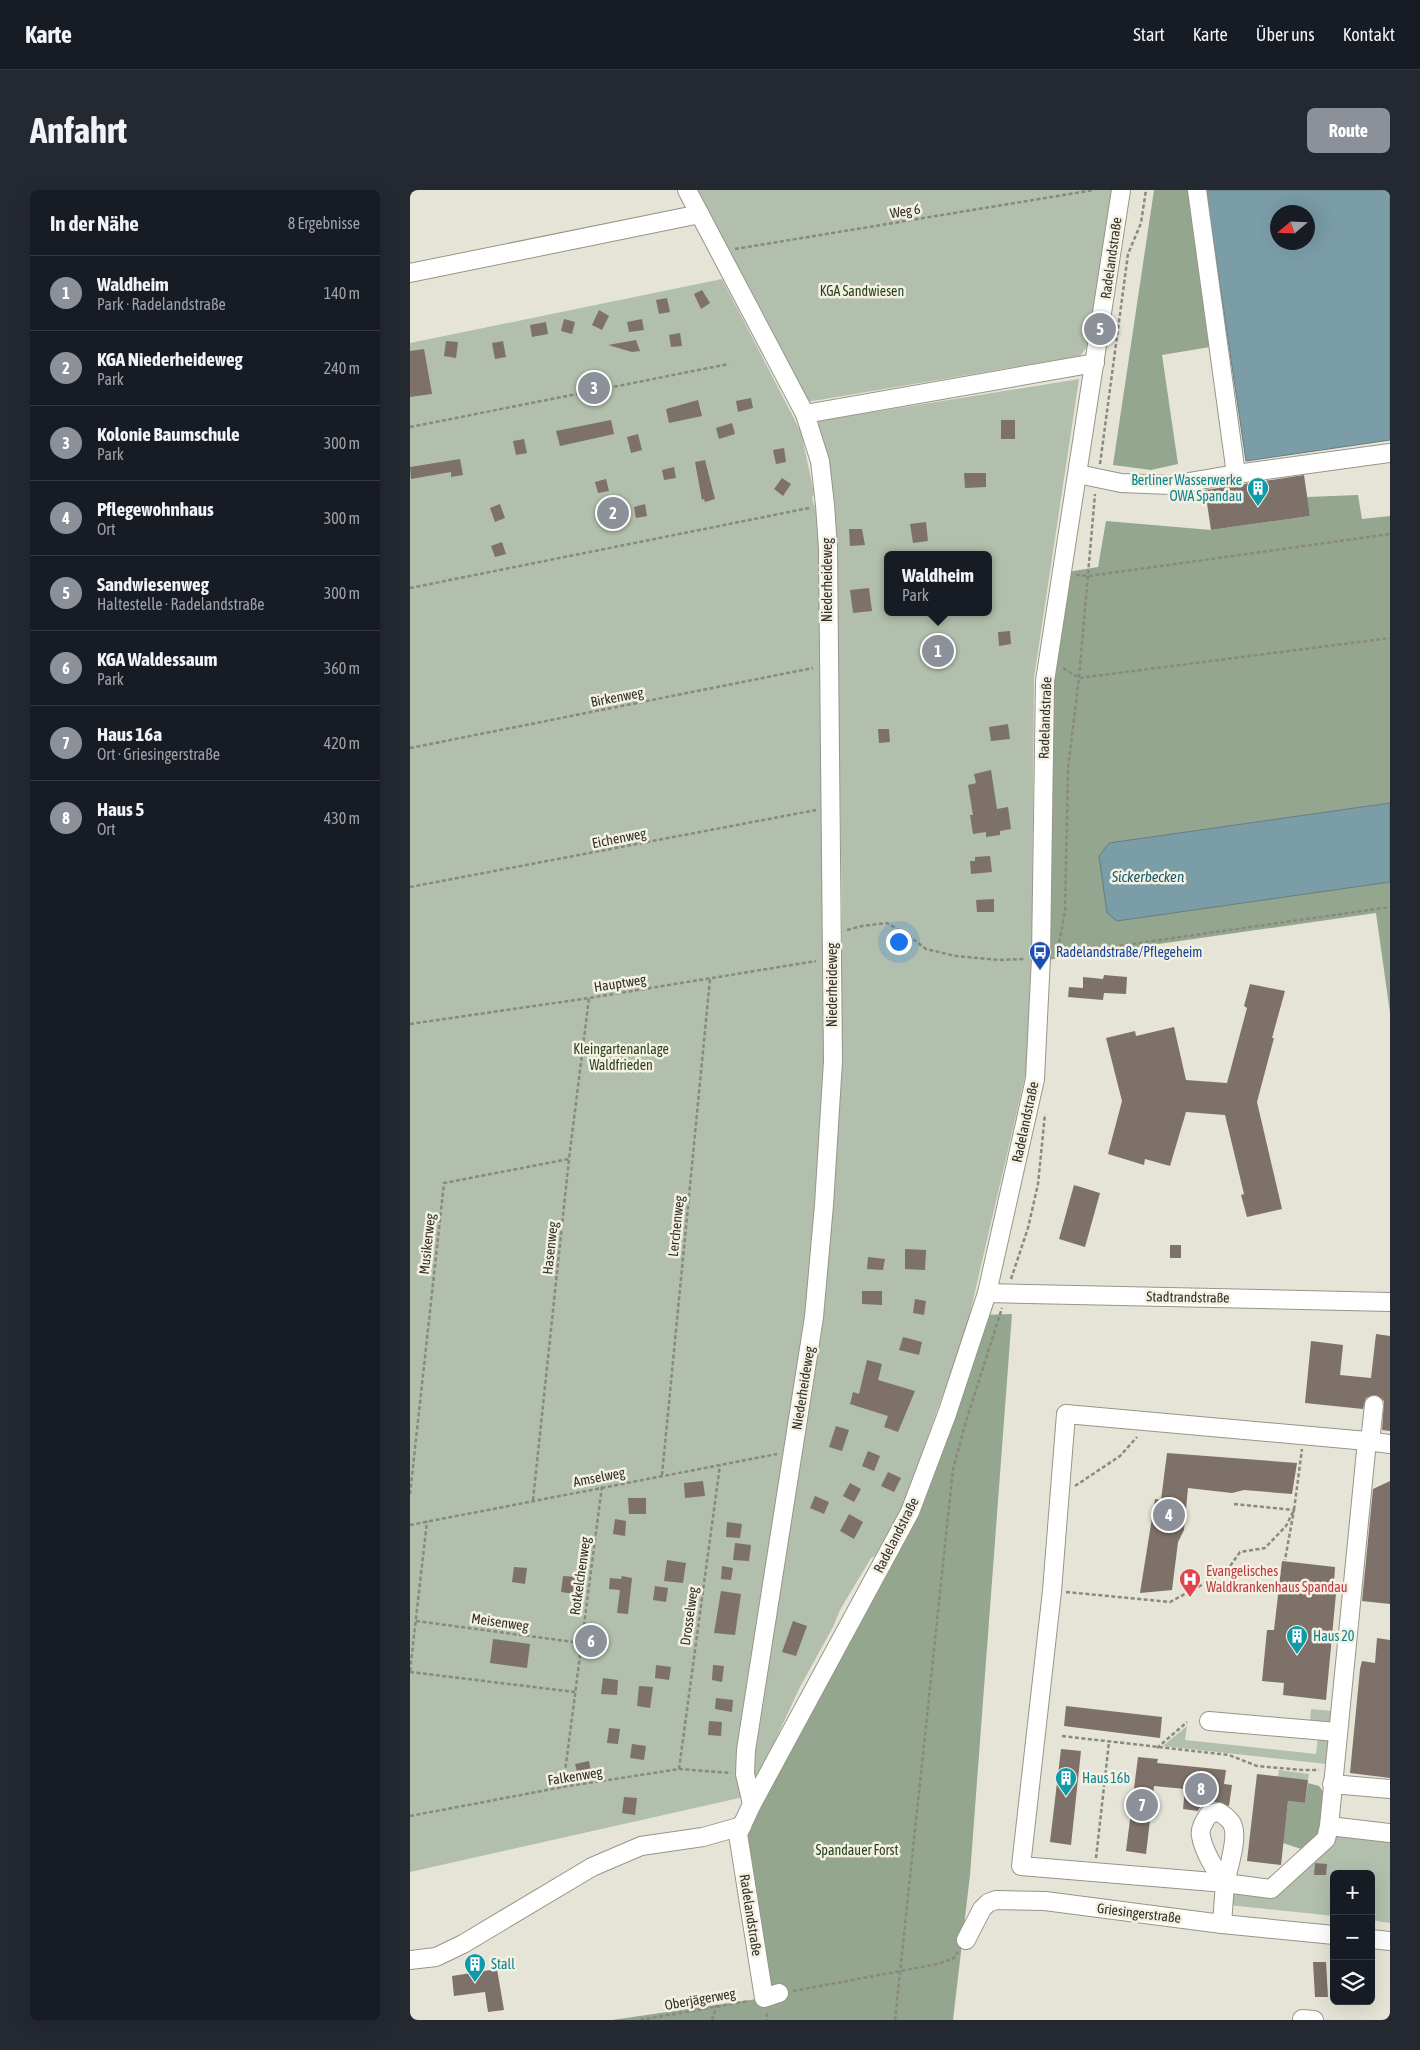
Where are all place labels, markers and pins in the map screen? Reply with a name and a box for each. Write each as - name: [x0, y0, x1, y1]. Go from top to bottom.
- pin: 5: [1084, 310, 1116, 348]
- pin: 3: [578, 369, 610, 407]
- place label: Berliner Wasserwerke OWA Spandau: [1131, 472, 1242, 504]
- building icon: Berliner Wasserwerke OWA Spandau: [1246, 476, 1270, 507]
- pin: 2: [597, 494, 629, 532]
- pin: 1: [922, 632, 954, 670]
- bus stop icon: Radelandstraße/Pflegeheim: [1028, 940, 1052, 971]
- place label: Radelandstraße/Pflegeheim: [1056, 944, 1202, 960]
- pin: 4: [1153, 1496, 1185, 1534]
- place label: Evangelisches Waldkrankenhaus Spandau: [1206, 1563, 1347, 1595]
- hospital icon: Evangelisches Waldkrankenhaus Spandau: [1178, 1567, 1202, 1598]
- pin: 6: [575, 1622, 607, 1660]
- building icon: Haus 20: [1285, 1624, 1309, 1655]
- place label: Haus 20: [1313, 1628, 1355, 1644]
- building icon: Haus 16b: [1054, 1766, 1078, 1797]
- place label: Haus 16b: [1082, 1770, 1130, 1786]
- pin: 8: [1185, 1770, 1217, 1808]
- pin: 7: [1126, 1786, 1158, 1824]
- building icon: Stall: [463, 1952, 487, 1983]
- place label: Stall: [491, 1956, 515, 1972]

